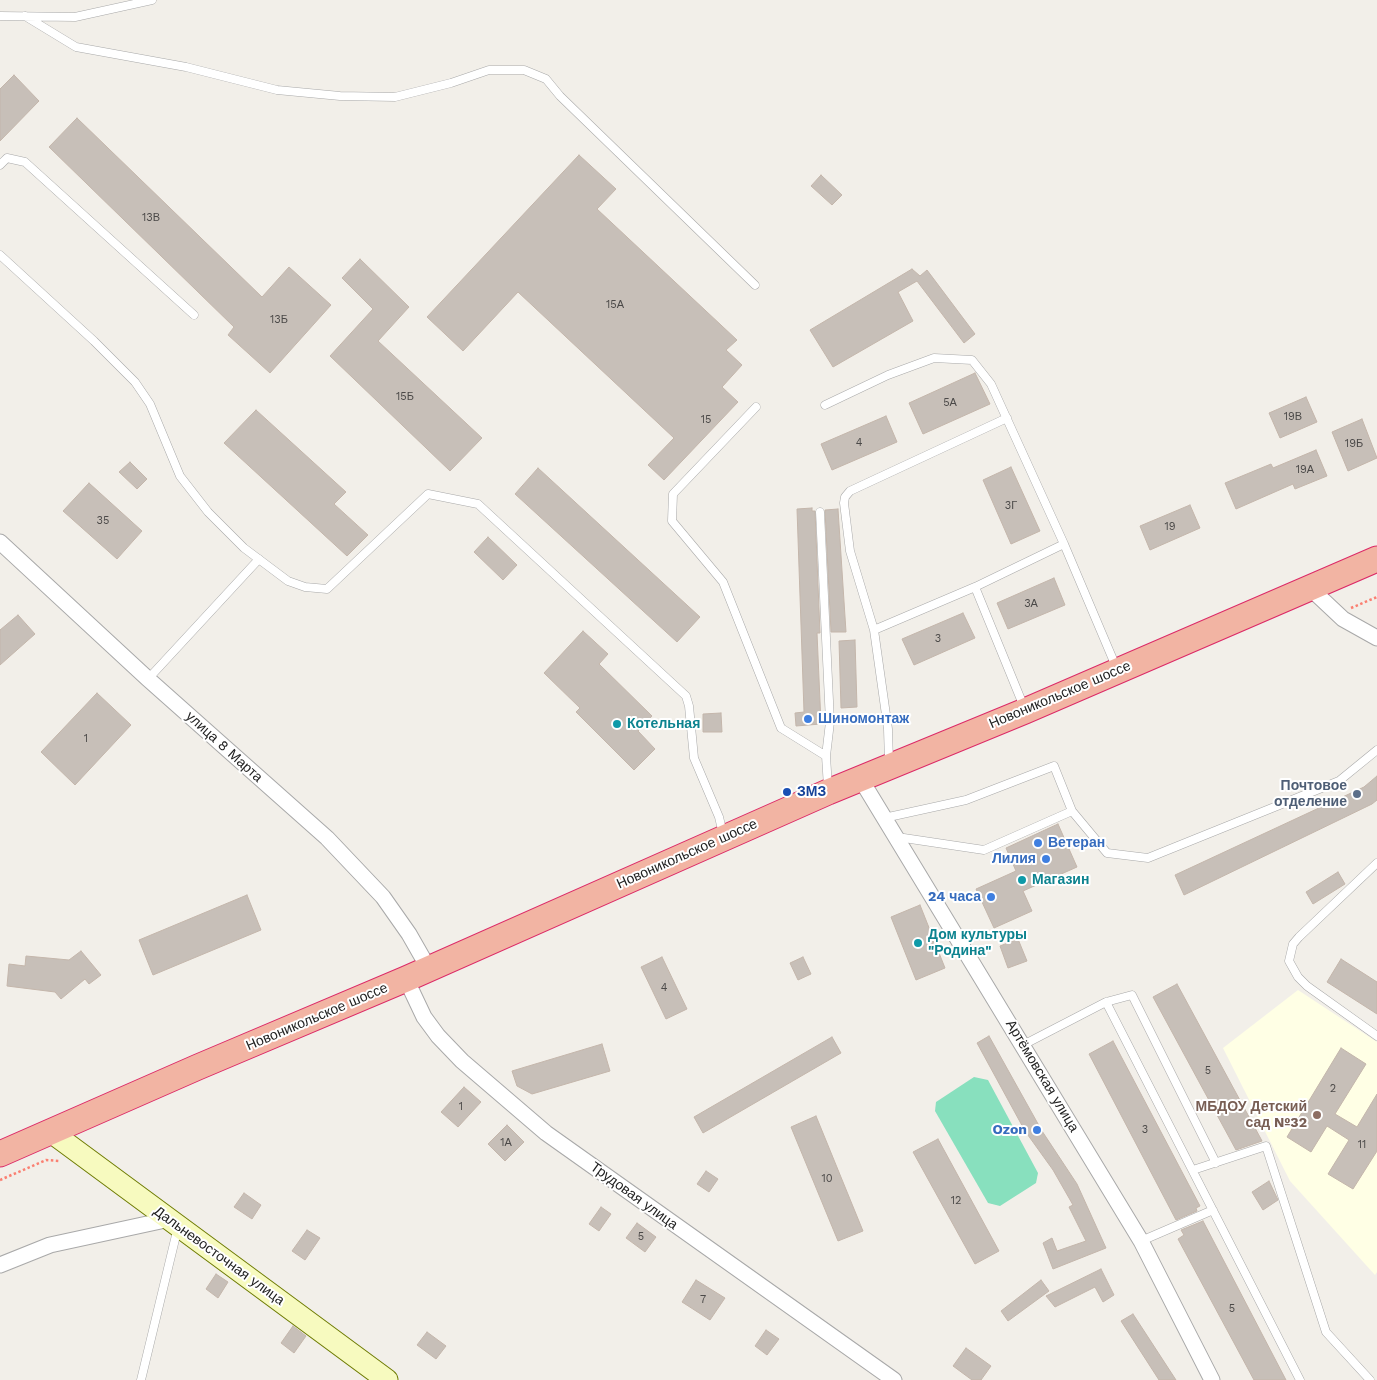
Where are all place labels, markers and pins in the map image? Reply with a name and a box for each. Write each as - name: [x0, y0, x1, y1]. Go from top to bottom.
- place label: Шиномонтаж: [818, 711, 909, 727]
- marker: Шиномонтаж: [802, 713, 814, 725]
- place label: Котельная: [627, 716, 700, 732]
- marker: Котельная: [611, 718, 623, 730]
- place label: Почтовое отделение: [1274, 778, 1347, 810]
- place label: ЗМЗ: [797, 784, 826, 800]
- marker: ЗМЗ: [781, 786, 793, 798]
- marker: Почтовое отделение: [1351, 788, 1363, 800]
- place label: Ветеран: [1048, 835, 1105, 851]
- marker: Ветеран: [1032, 837, 1044, 849]
- place label: Лилия: [992, 851, 1036, 867]
- marker: Лилия: [1040, 853, 1052, 865]
- place label: Магазин: [1032, 872, 1089, 888]
- marker: Магазин: [1016, 874, 1028, 886]
- place label: 24 часа: [928, 889, 981, 905]
- marker: 24 часа: [985, 891, 997, 903]
- place label: Дом культуры "Родина": [928, 927, 1027, 960]
- marker: Дом культуры "Родина": [912, 937, 924, 949]
- place label: МБДОУ Детский сад №32: [1196, 1099, 1307, 1132]
- marker: МБДОУ Детский сад №32: [1311, 1109, 1323, 1121]
- place label: Ozon: [992, 1122, 1027, 1138]
- marker: Ozon: [1031, 1124, 1043, 1136]

